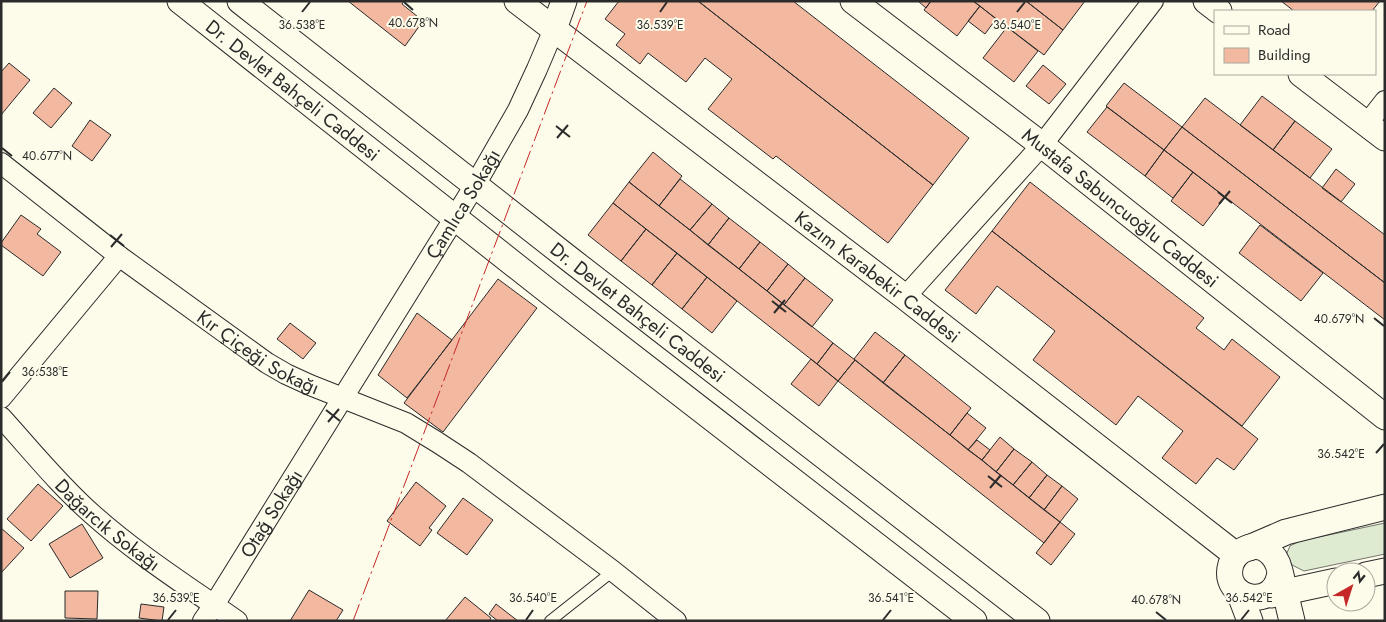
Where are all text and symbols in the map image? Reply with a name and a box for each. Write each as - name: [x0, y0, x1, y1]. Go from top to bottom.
- legend: [1214, 10, 1376, 75]
- street label: Dr. Devlet Bahçeli Caddesi: [200, 13, 385, 168]
- text: 40.678°N: [388, 14, 438, 32]
- text: 36.538°E: [279, 16, 325, 34]
- text: 36.539°E: [636, 16, 684, 34]
- text: 36.540°E: [993, 16, 1041, 34]
- text: Road: [1258, 19, 1290, 41]
- text: Building: [1258, 44, 1310, 66]
- street label: Mustafa Sabuncuoğlu Caddesi: [1016, 122, 1224, 294]
- street label: Çamlıca Sokağı: [419, 144, 507, 264]
- text: 40.677°N: [22, 147, 72, 165]
- street label: Kazım Karabekir Caddesi: [789, 205, 966, 349]
- street label: Dr. Devlet Bahçeli Caddesi: [544, 236, 731, 389]
- street label: Kır Çiçeği Sokağı: [191, 304, 323, 401]
- text: 40.679°N: [1314, 310, 1364, 328]
- text: 36.538°E: [22, 363, 68, 381]
- text: 36.542°E: [1317, 445, 1365, 463]
- street label: Otağ Sokağı: [234, 464, 309, 563]
- street label: Dağarcık Sokağı: [49, 473, 166, 577]
- north arrow: [1326, 562, 1376, 612]
- text: N: [1349, 566, 1370, 588]
- text: 36.539°E: [152, 589, 200, 607]
- text: 36.540°E: [509, 589, 557, 607]
- text: 36.541°E: [868, 589, 914, 607]
- text: 36.542°E: [1225, 589, 1273, 607]
- text: 40.678°N: [1131, 591, 1181, 609]

